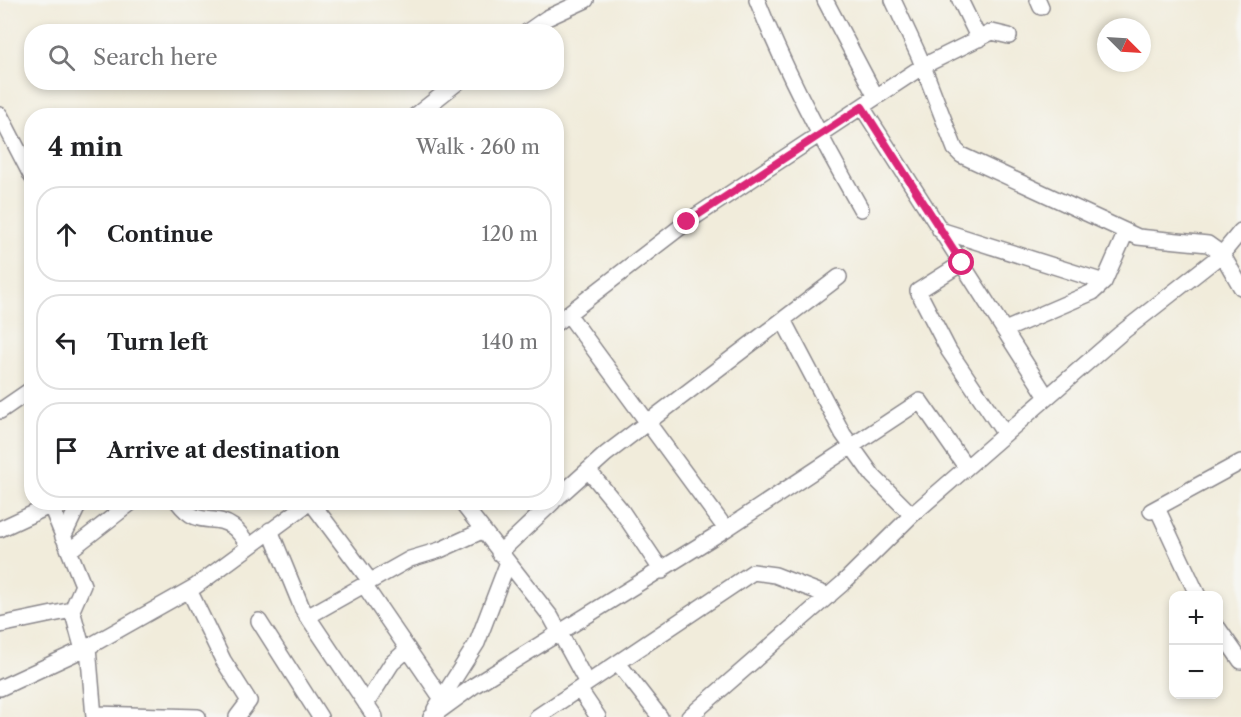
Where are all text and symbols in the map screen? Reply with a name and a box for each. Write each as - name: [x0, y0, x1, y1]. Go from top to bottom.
- north arrow: [1097, 18, 1151, 72]
- search box: [24, 24, 564, 90]
- icon: search: [45, 41, 78, 74]
- text: Search here: [93, 44, 218, 71]
- text: 4 min: [48, 131, 123, 163]
- text: Walk · 260 m: [416, 135, 540, 159]
- route end: [673, 208, 699, 234]
- icon: ahead: [50, 218, 83, 251]
- text: Continue: [107, 221, 213, 248]
- text: 120 m: [481, 222, 538, 246]
- route start: [948, 249, 974, 275]
- icon: left: [50, 326, 83, 359]
- text: Turn left: [107, 329, 208, 356]
- text: 140 m: [481, 330, 538, 354]
- icon: arrive: [50, 434, 83, 467]
- text: Arrive at destination: [107, 437, 340, 464]
- map controls: [1169, 591, 1223, 699]
- button: +: [1169, 591, 1223, 645]
- button: −: [1169, 645, 1223, 699]

